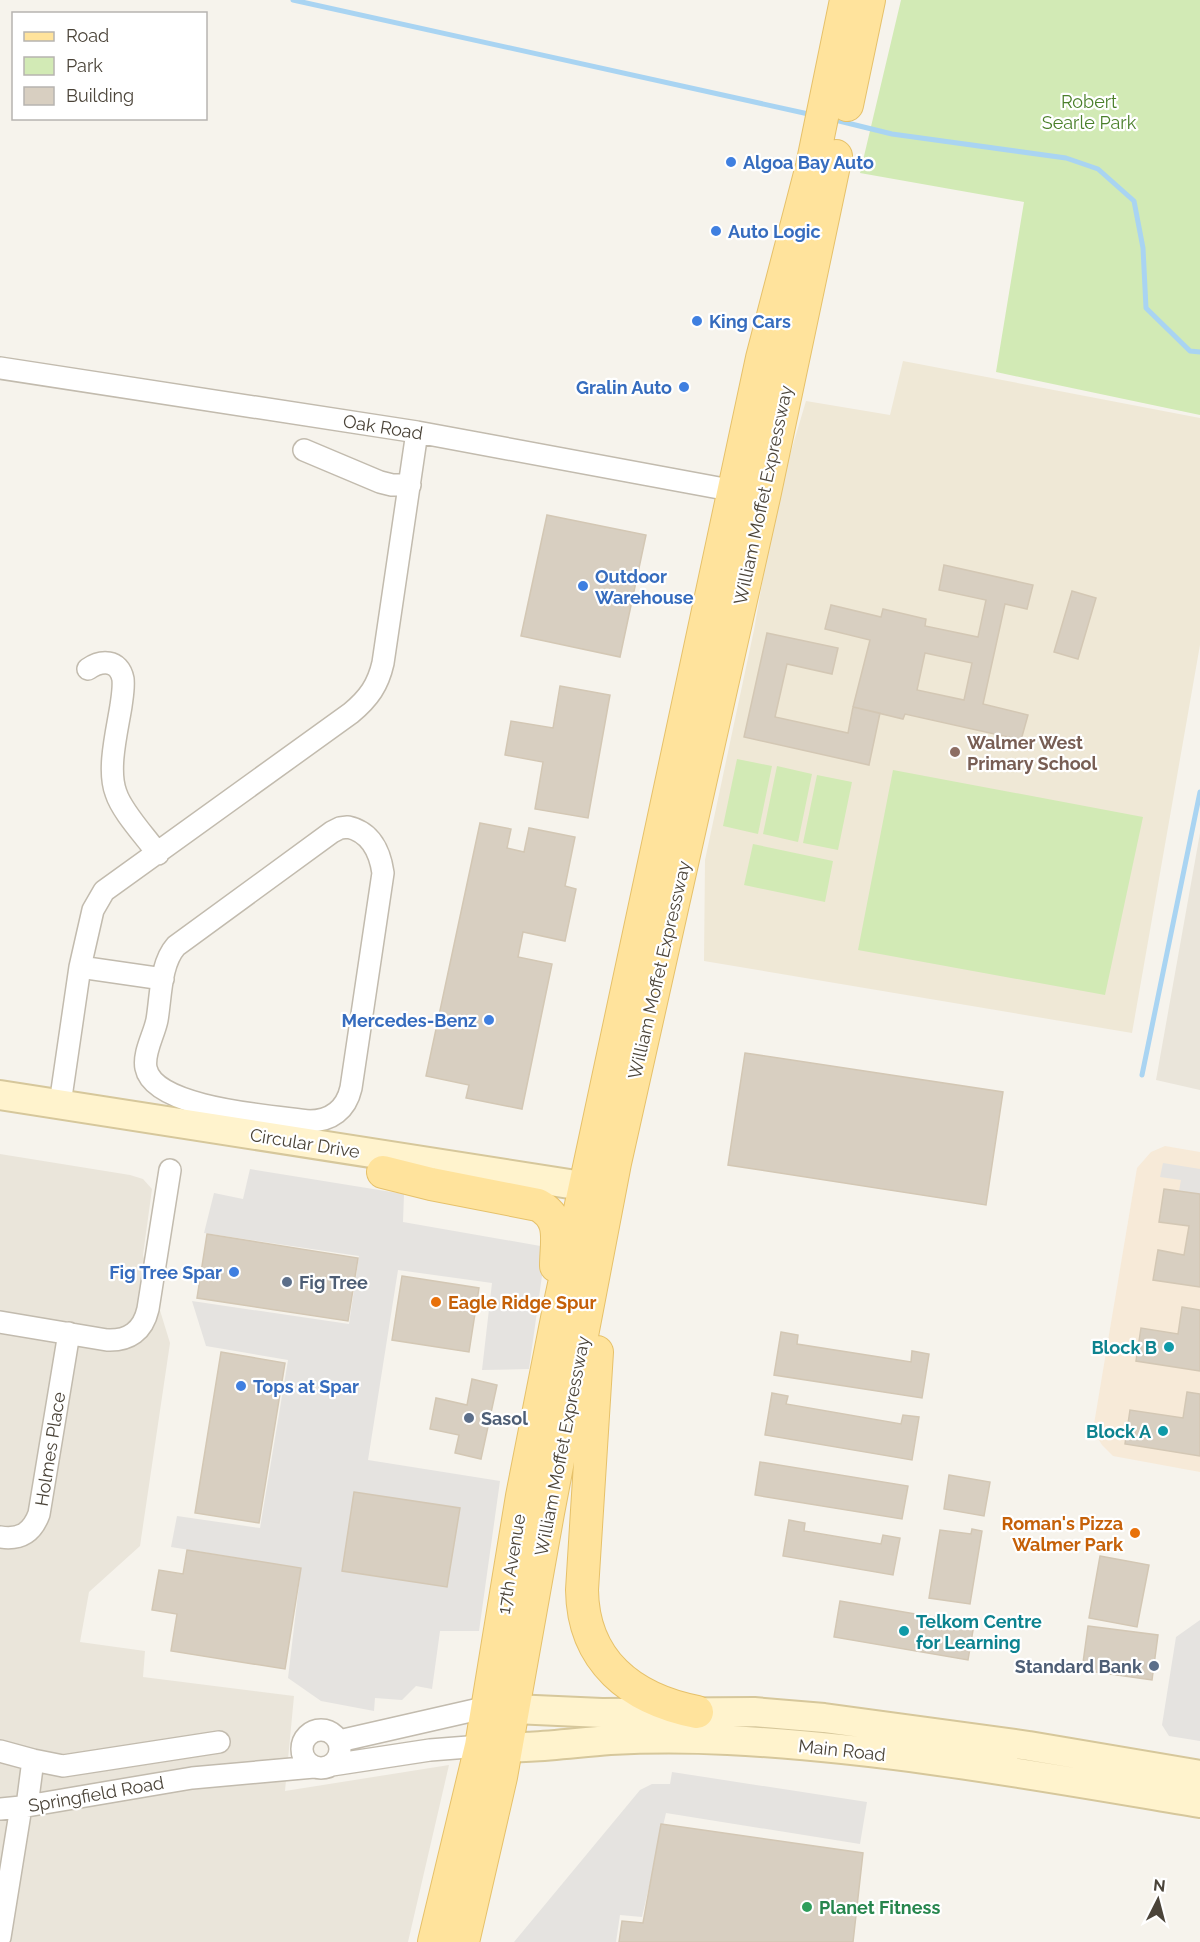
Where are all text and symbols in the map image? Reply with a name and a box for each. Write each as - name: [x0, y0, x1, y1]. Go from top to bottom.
- legend: [12, 12, 207, 120]
- text: Road: [66, 25, 109, 46]
- text: Park: [66, 55, 103, 76]
- text: Building: [66, 85, 134, 106]
- park label: Robert Searle Park: [1042, 91, 1137, 133]
- place label: Algoa Bay Auto: [743, 152, 874, 173]
- marker: Algoa Bay Auto: [724, 155, 738, 169]
- place label: Auto Logic: [728, 221, 821, 242]
- marker: Auto Logic: [709, 224, 723, 238]
- place label: King Cars: [709, 311, 791, 332]
- marker: King Cars: [690, 314, 704, 328]
- place label: Gralin Auto: [576, 377, 672, 398]
- marker: Gralin Auto: [677, 380, 691, 394]
- street label: William Moffet Expressway: [729, 383, 797, 606]
- street label: Oak Road: [342, 410, 424, 444]
- place label: Outdoor Warehouse: [595, 566, 694, 608]
- marker: Outdoor Warehouse: [576, 579, 590, 593]
- place label: Walmer West Primary School: [967, 732, 1097, 774]
- marker: Walmer West Primary School: [948, 745, 962, 759]
- street label: William Moffet Expressway: [624, 859, 694, 1081]
- place label: Mercedes-Benz: [342, 1010, 477, 1031]
- marker: Mercedes-Benz: [482, 1013, 496, 1027]
- street label: Circular Drive: [249, 1124, 362, 1162]
- place label: Fig Tree Spar: [109, 1262, 222, 1283]
- marker: Fig Tree Spar: [227, 1265, 241, 1279]
- place label: Fig Tree: [299, 1272, 368, 1293]
- marker: Fig Tree: [280, 1275, 294, 1289]
- place label: Eagle Ridge Spur: [448, 1292, 596, 1313]
- marker: Eagle Ridge Spur: [429, 1295, 443, 1309]
- street label: William Moffet Expressway: [530, 1334, 594, 1558]
- place label: Block B: [1091, 1337, 1157, 1358]
- marker: Block B: [1162, 1340, 1176, 1354]
- place label: Tops at Spar: [253, 1376, 359, 1397]
- marker: Tops at Spar: [234, 1379, 248, 1393]
- street label: Holmes Place: [31, 1390, 69, 1508]
- place label: Sasol: [481, 1408, 528, 1429]
- marker: Sasol: [462, 1411, 476, 1425]
- place label: Block A: [1086, 1421, 1152, 1442]
- marker: Block A: [1156, 1424, 1170, 1438]
- street label: 17th Avenue: [493, 1512, 529, 1616]
- place label: Roman's Pizza Walmer Park: [1002, 1513, 1124, 1555]
- marker: Roman's Pizza Walmer Park: [1128, 1526, 1142, 1540]
- place label: Telkom Centre for Learning: [916, 1611, 1042, 1653]
- marker: Telkom Centre for Learning: [897, 1624, 911, 1638]
- place label: Standard Bank: [1015, 1656, 1143, 1677]
- marker: Standard Bank: [1147, 1659, 1161, 1673]
- street label: Main Road: [797, 1735, 887, 1765]
- street label: Springfield Road: [27, 1772, 165, 1816]
- north arrow: [1128, 1870, 1188, 1930]
- text: N: [1152, 1875, 1167, 1896]
- place label: Planet Fitness: [819, 1897, 940, 1918]
- marker: Planet Fitness: [800, 1900, 814, 1914]

